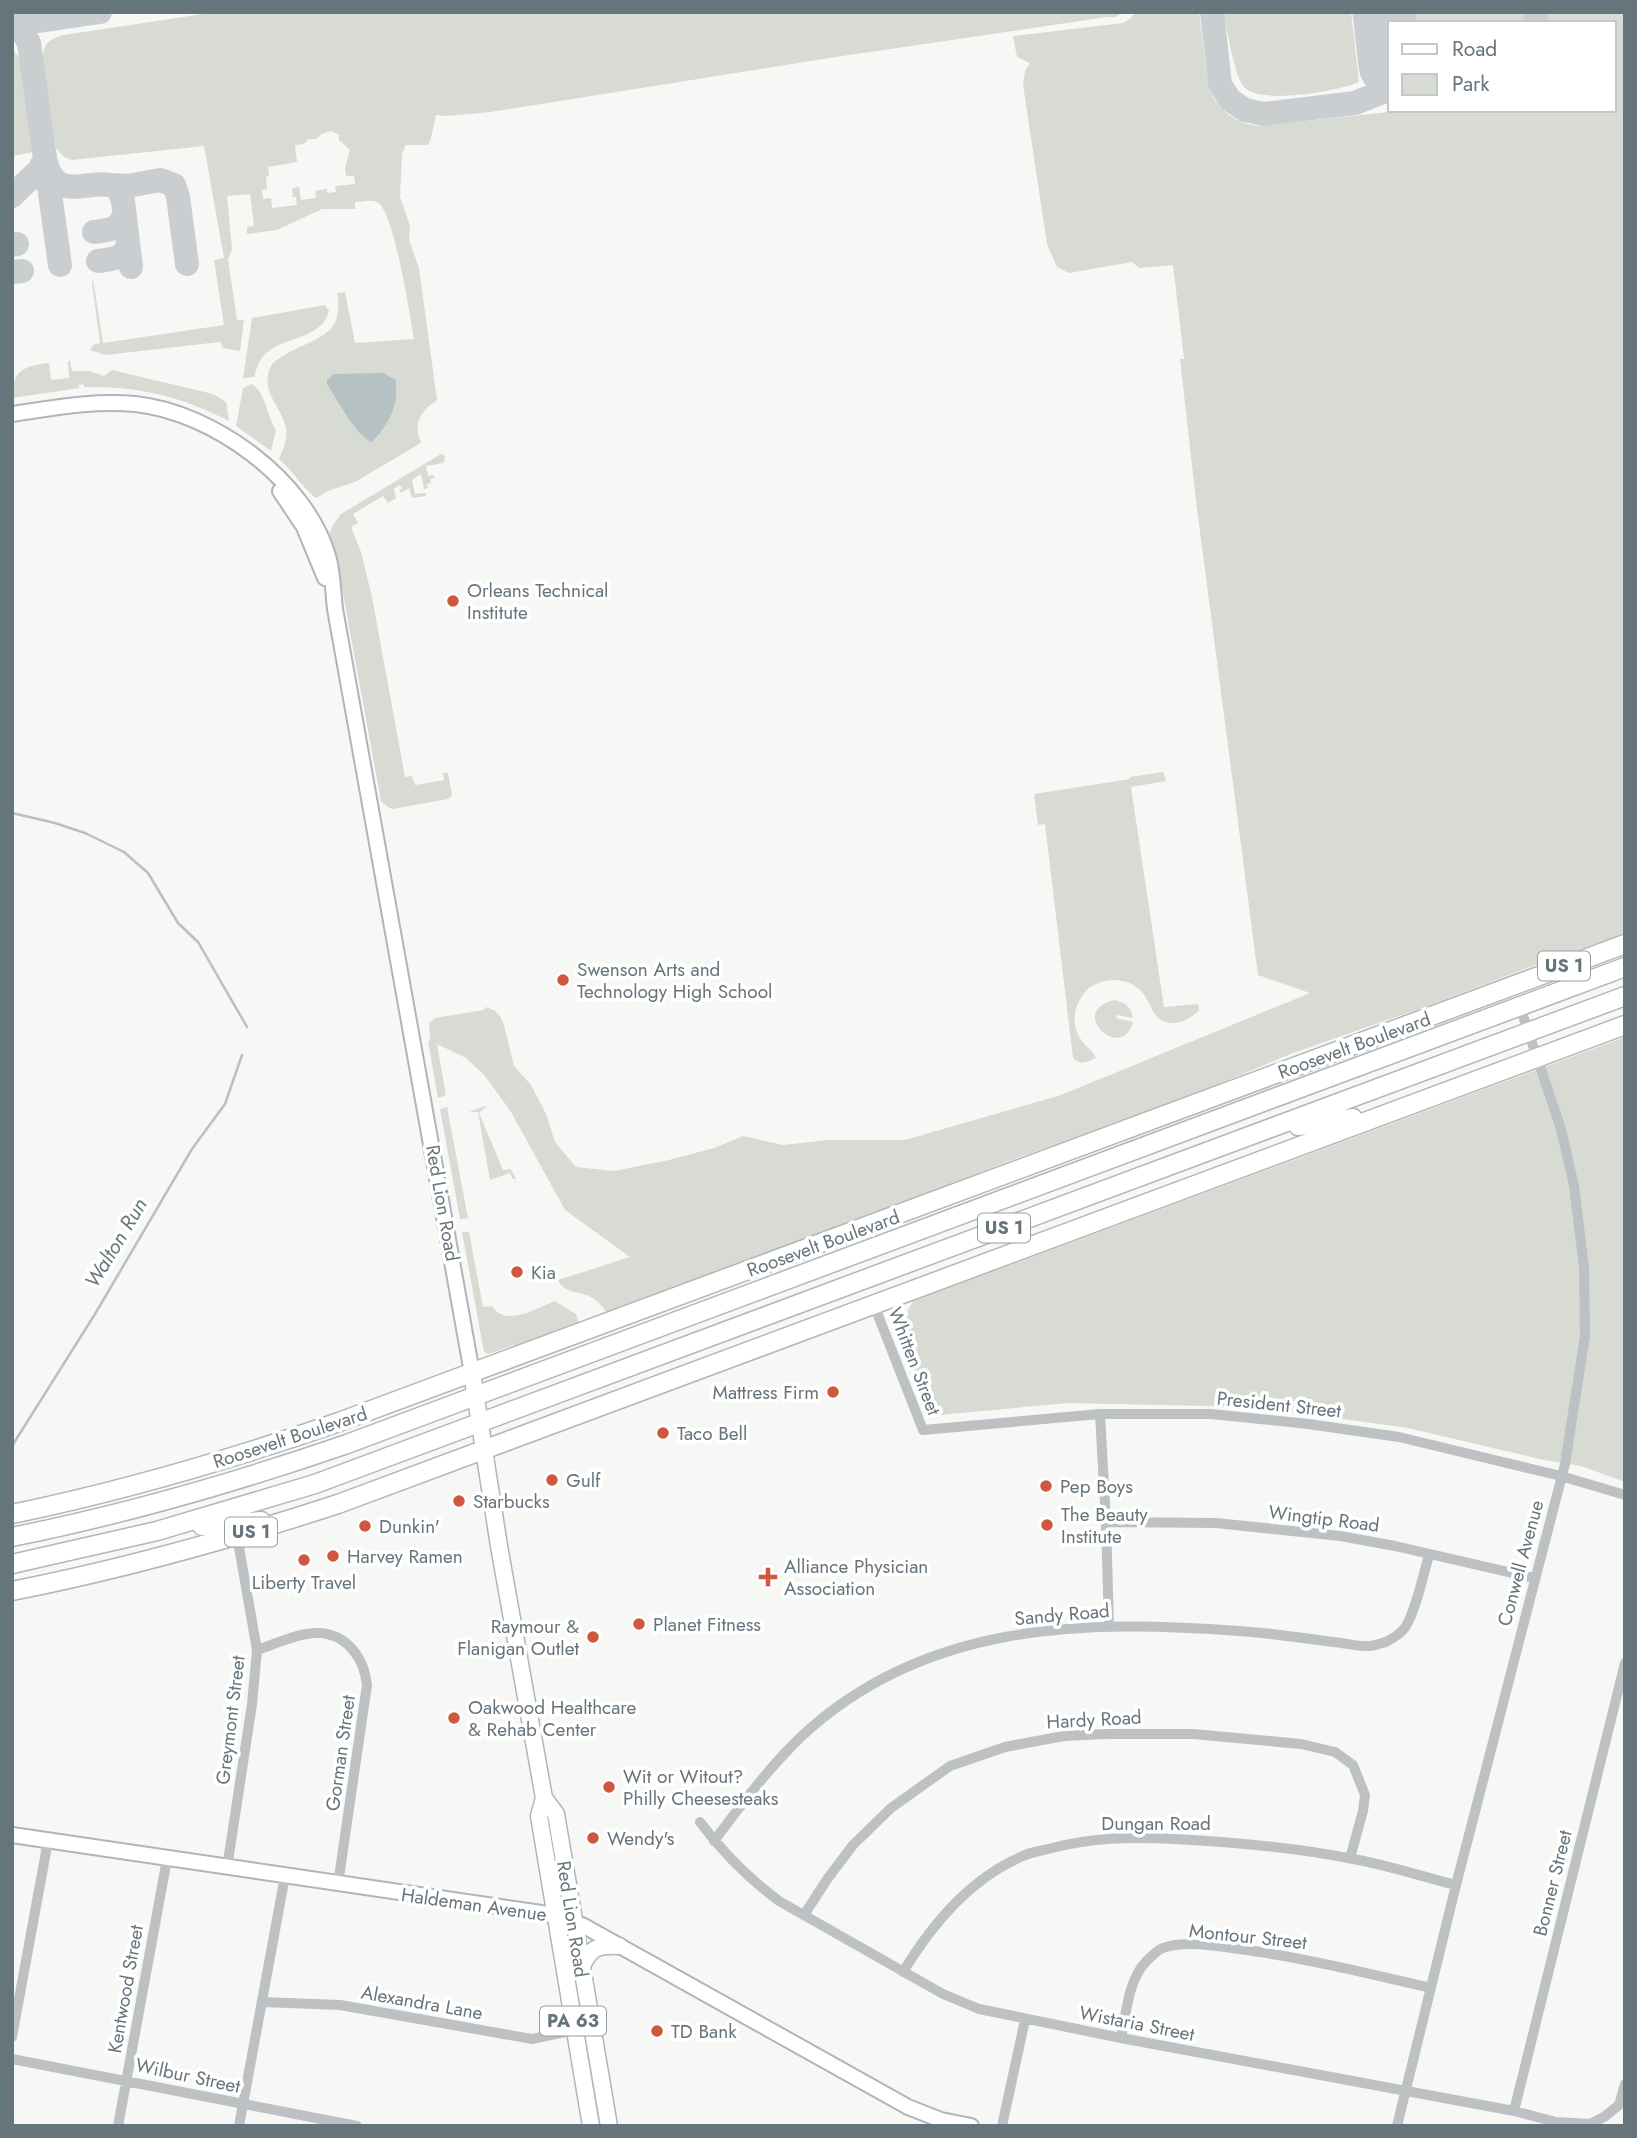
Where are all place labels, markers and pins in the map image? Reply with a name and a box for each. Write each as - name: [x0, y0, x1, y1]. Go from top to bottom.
- place label: Orleans Technical Institute: [467, 577, 608, 626]
- marker: Orleans Technical Institute: [445, 593, 461, 609]
- place label: Swenson Arts and Technology High School: [577, 956, 772, 1005]
- marker: Swenson Arts and Technology High School: [555, 972, 571, 988]
- place label: Kia: [531, 1259, 556, 1286]
- marker: Kia: [509, 1264, 525, 1280]
- place label: Mattress Firm: [713, 1379, 819, 1406]
- marker: Mattress Firm: [825, 1384, 841, 1400]
- place label: Taco Bell: [677, 1420, 747, 1447]
- marker: Taco Bell: [655, 1425, 671, 1441]
- place label: Gulf: [566, 1467, 601, 1494]
- marker: Gulf: [544, 1472, 560, 1488]
- place label: Pep Boys: [1060, 1473, 1133, 1500]
- marker: Pep Boys: [1038, 1478, 1054, 1494]
- place label: Starbucks: [473, 1488, 550, 1515]
- marker: Starbucks: [451, 1493, 467, 1509]
- place label: The Beauty Institute: [1061, 1501, 1148, 1550]
- place label: Dunkin': [379, 1513, 440, 1540]
- marker: The Beauty Institute: [1039, 1517, 1055, 1533]
- marker: Dunkin': [357, 1518, 373, 1534]
- place label: Harvey Ramen: [347, 1543, 463, 1570]
- marker: Harvey Ramen: [325, 1548, 341, 1564]
- marker: Liberty Travel: [296, 1552, 312, 1568]
- place label: Alliance Physician Association: [784, 1553, 928, 1602]
- marker: Alliance Physician Association: [758, 1567, 778, 1587]
- place label: Liberty Travel: [252, 1569, 356, 1596]
- place label: Planet Fitness: [653, 1611, 761, 1638]
- place label: Raymour & Flanigan Outlet: [457, 1613, 579, 1662]
- marker: Planet Fitness: [631, 1616, 647, 1632]
- marker: Raymour & Flanigan Outlet: [585, 1629, 601, 1645]
- place label: Oakwood Healthcare & Rehab Center: [468, 1694, 637, 1743]
- marker: Oakwood Healthcare & Rehab Center: [446, 1710, 462, 1726]
- place label: Wit or Witout? Philly Cheesesteaks: [623, 1763, 779, 1812]
- marker: Wit or Witout? Philly Cheesesteaks: [601, 1779, 617, 1795]
- place label: Wendy's: [607, 1825, 675, 1852]
- marker: Wendy's: [585, 1830, 601, 1846]
- place label: TD Bank: [671, 2018, 737, 2045]
- marker: TD Bank: [649, 2023, 665, 2039]

